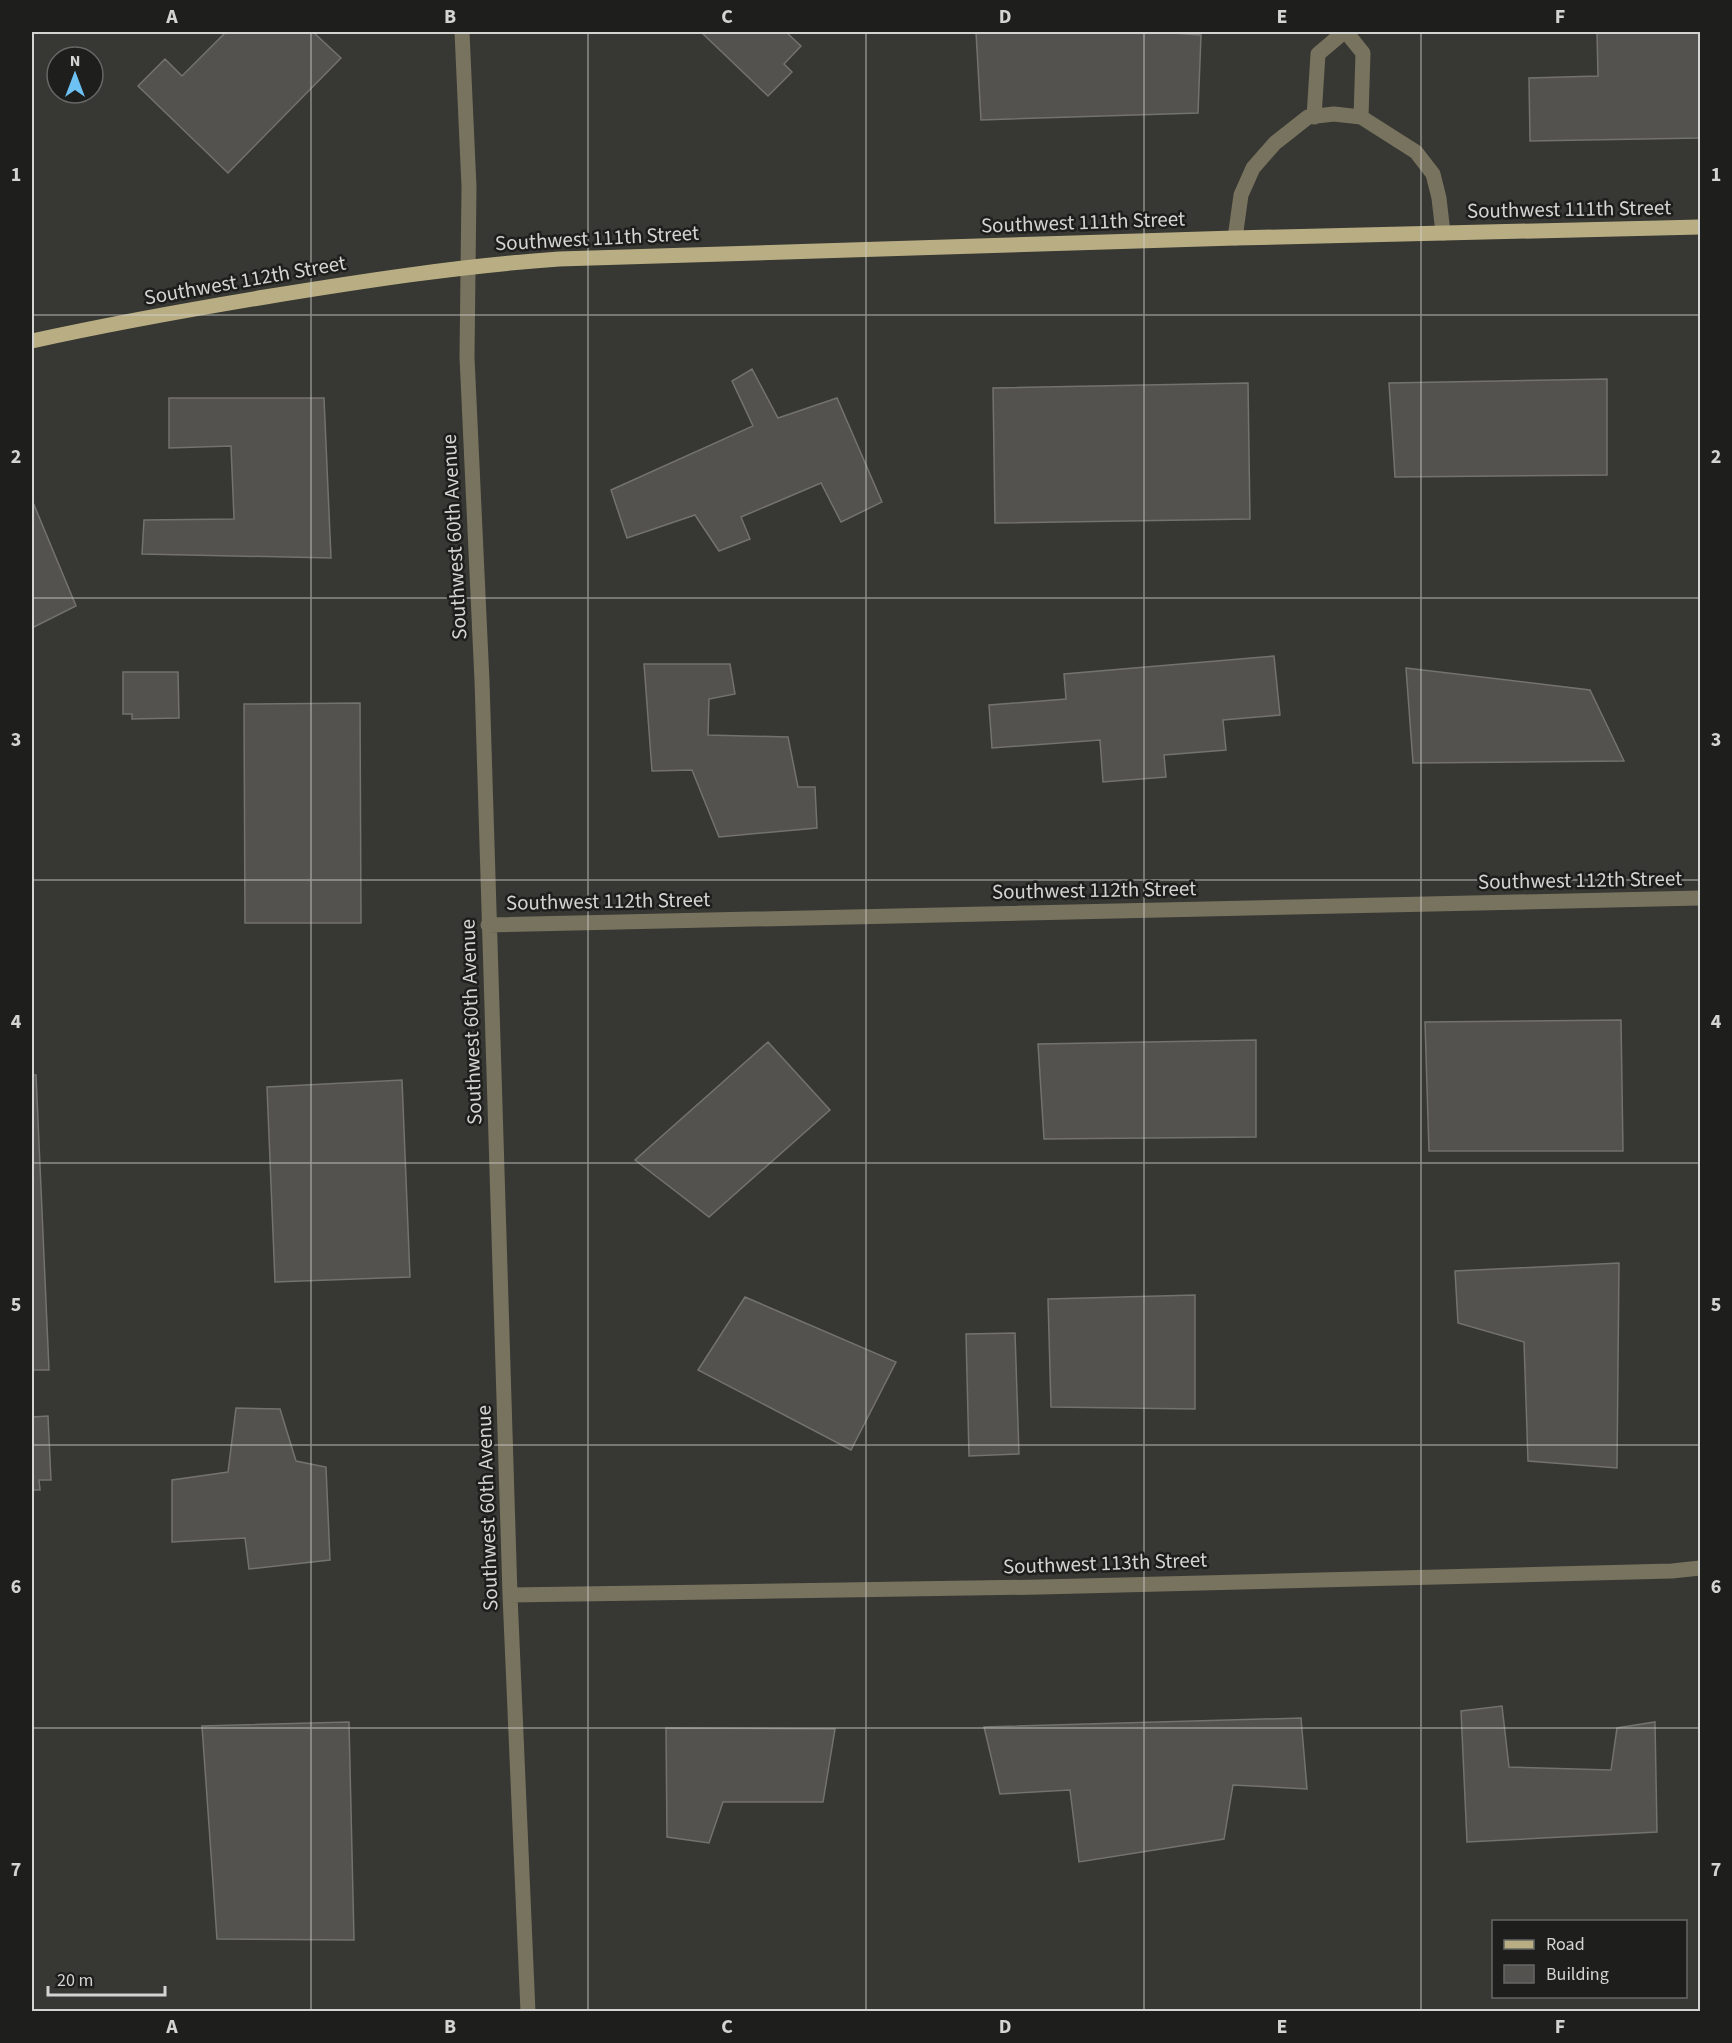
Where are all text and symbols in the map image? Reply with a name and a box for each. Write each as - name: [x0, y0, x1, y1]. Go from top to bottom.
- text: A: [165, 3, 178, 31]
- text: B: [444, 3, 456, 31]
- text: C: [721, 3, 733, 31]
- text: D: [999, 3, 1011, 31]
- text: E: [1277, 3, 1287, 31]
- text: F: [1555, 3, 1565, 31]
- north arrow: [45, 45, 105, 105]
- text: N: [70, 50, 80, 72]
- text: 1: [11, 161, 21, 189]
- text: 1: [1711, 161, 1721, 189]
- street label: Southwest 111th Street: [1467, 192, 1671, 226]
- street label: Southwest 111th Street: [980, 203, 1186, 241]
- street label: Southwest 111th Street: [494, 218, 700, 258]
- street label: Southwest 112th Street: [142, 247, 348, 313]
- street label: Southwest 60th Avenue: [434, 433, 474, 641]
- text: 2: [11, 443, 21, 471]
- text: 2: [1711, 443, 1721, 471]
- text: 3: [11, 726, 21, 754]
- text: 3: [1711, 726, 1721, 754]
- street label: Southwest 112th Street: [1478, 863, 1682, 897]
- street label: Southwest 112th Street: [992, 873, 1196, 907]
- street label: Southwest 112th Street: [506, 884, 710, 918]
- street label: Southwest 60th Avenue: [452, 919, 490, 1125]
- text: 4: [11, 1008, 22, 1036]
- text: 4: [1711, 1008, 1722, 1036]
- text: 5: [11, 1291, 21, 1319]
- text: 5: [1711, 1291, 1721, 1319]
- street label: Southwest 60th Avenue: [468, 1405, 506, 1611]
- street label: Southwest 113th Street: [1002, 1544, 1208, 1582]
- text: 6: [11, 1573, 21, 1601]
- text: 6: [1711, 1573, 1721, 1601]
- text: 7: [11, 1856, 21, 1884]
- text: 7: [1711, 1856, 1721, 1884]
- legend: [1492, 1920, 1687, 1998]
- text: Road: [1546, 1932, 1585, 1957]
- scale bar: [48, 1959, 165, 1997]
- text: Building: [1546, 1962, 1609, 1987]
- text: 20 m: [57, 1968, 93, 1993]
- text: A: [165, 2013, 178, 2041]
- text: B: [444, 2013, 456, 2041]
- text: C: [721, 2013, 733, 2041]
- text: D: [999, 2013, 1011, 2041]
- text: E: [1277, 2013, 1287, 2041]
- text: F: [1555, 2013, 1565, 2041]

